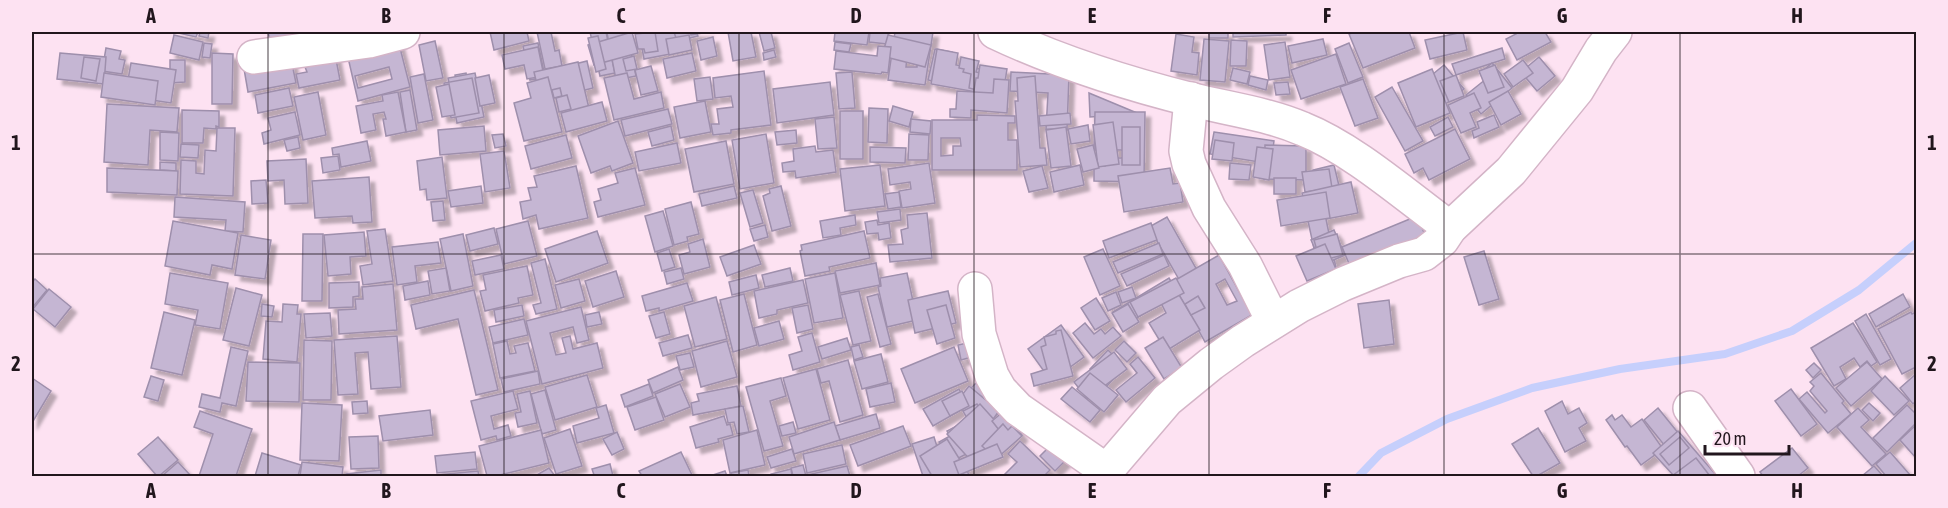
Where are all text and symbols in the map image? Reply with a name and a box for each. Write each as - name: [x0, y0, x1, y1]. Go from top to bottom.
- text: A: [145, 4, 156, 27]
- text: B: [381, 4, 391, 27]
- text: C: [617, 4, 626, 27]
- text: D: [850, 4, 862, 27]
- text: E: [1088, 4, 1097, 27]
- text: F: [1323, 4, 1331, 27]
- text: G: [1557, 4, 1568, 27]
- text: H: [1791, 4, 1803, 27]
- text: 1: [11, 131, 21, 154]
- text: 1: [1927, 131, 1937, 154]
- text: 2: [11, 352, 21, 375]
- text: 2: [1927, 352, 1937, 375]
- scale bar: [1705, 418, 1789, 456]
- text: 20 m: [1714, 428, 1746, 449]
- text: A: [145, 479, 156, 502]
- text: B: [381, 479, 391, 502]
- text: C: [617, 479, 626, 502]
- text: D: [850, 479, 862, 502]
- text: E: [1088, 479, 1097, 502]
- text: F: [1323, 479, 1331, 502]
- text: G: [1557, 479, 1568, 502]
- text: H: [1791, 479, 1803, 502]

